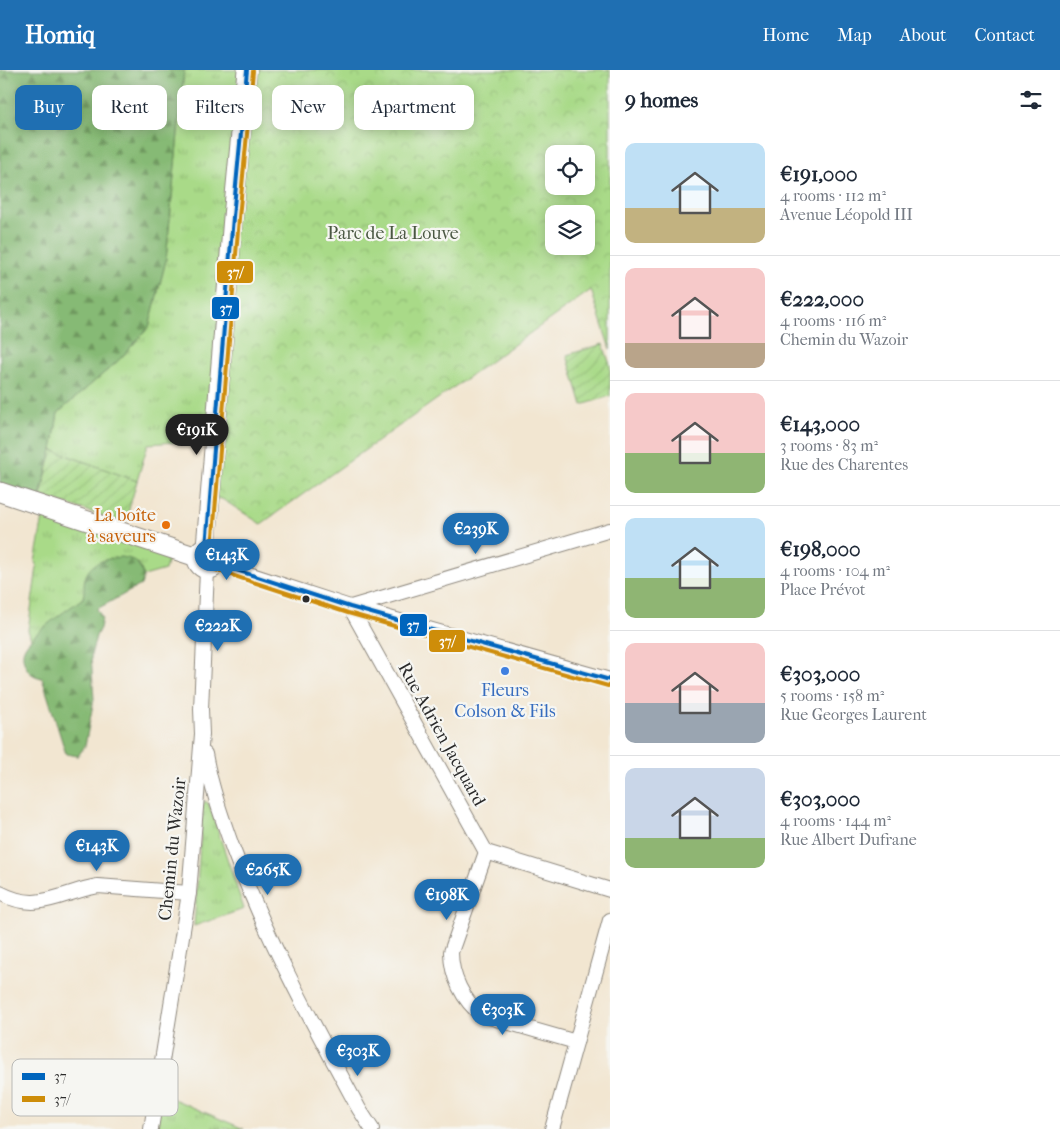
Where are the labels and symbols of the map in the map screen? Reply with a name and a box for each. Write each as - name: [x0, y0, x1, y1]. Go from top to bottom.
- park label: Parc de La Louve: [327, 223, 459, 244]
- line badge: 37/: [216, 260, 254, 284]
- text: 37/: [227, 264, 244, 281]
- line badge: 37: [211, 296, 240, 320]
- text: 37: [220, 300, 232, 317]
- pin: €191K: [162, 414, 232, 456]
- place label: La boîte à saveurs: [87, 505, 156, 547]
- pin: €239K: [441, 512, 511, 555]
- marker: La boîte à saveurs: [160, 519, 172, 531]
- pin: €143K: [192, 538, 262, 581]
- unlabelled marker: [301, 594, 311, 604]
- pin: €222K: [183, 610, 253, 652]
- line badge: 37: [399, 613, 428, 637]
- text: 37: [407, 617, 419, 634]
- line badge: 37/: [428, 629, 466, 653]
- text: 37/: [439, 633, 456, 650]
- street label: Rue Adrien Jacquard: [393, 659, 490, 810]
- marker: Fleurs Colson & Fils: [499, 665, 511, 677]
- place label: Fleurs Colson & Fils: [454, 680, 556, 722]
- street label: Chemin du Wazoir: [155, 776, 191, 922]
- pin: €143K: [62, 830, 132, 872]
- pin: €265K: [233, 854, 303, 896]
- pin: €198K: [412, 878, 482, 921]
- pin: €303K: [468, 994, 538, 1036]
- pin: €303K: [323, 1034, 393, 1077]
- legend: [12, 1059, 178, 1116]
- text: 37: [54, 1068, 67, 1085]
- text: 37/: [54, 1091, 71, 1108]

